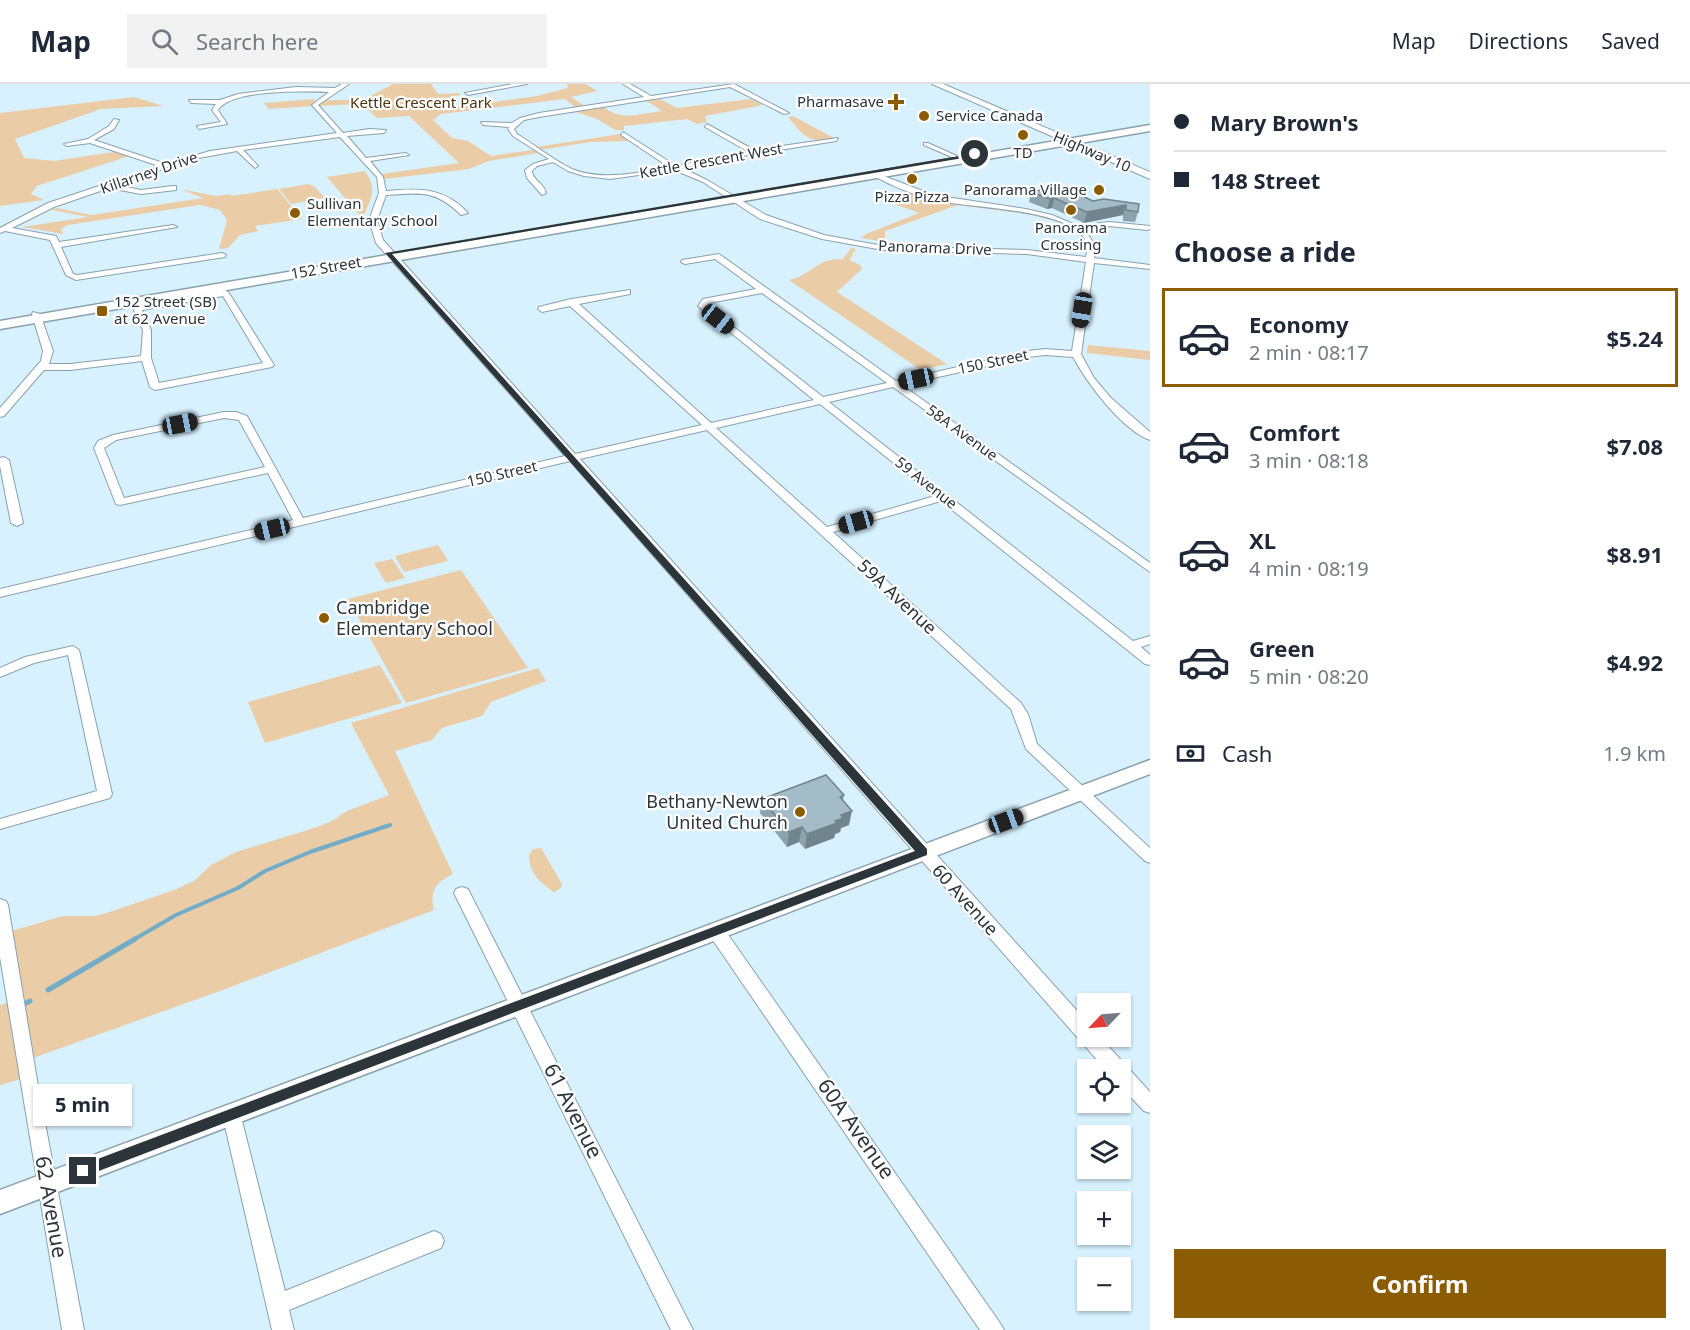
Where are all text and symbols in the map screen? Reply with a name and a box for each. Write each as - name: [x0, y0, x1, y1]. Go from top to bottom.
- search box: [127, 14, 547, 68]
- text: Map: [30, 22, 91, 60]
- icon: search: [148, 25, 181, 58]
- text: Search here: [196, 26, 318, 56]
- text: Map: [1392, 27, 1436, 55]
- text: Directions: [1469, 27, 1568, 55]
- text: Saved: [1601, 27, 1660, 55]
- place label: Pharmasave: [797, 91, 884, 111]
- park label: Kettle Crescent Park: [350, 92, 492, 112]
- marker: Pharmasave: [889, 95, 903, 109]
- place label: Service Canada: [936, 105, 1043, 125]
- text: Mary Brown's: [1210, 107, 1359, 137]
- marker: Service Canada: [917, 109, 931, 123]
- street label: Highway 10: [1051, 126, 1134, 176]
- marker: TD: [1016, 128, 1030, 142]
- street label: Kettle Crescent West: [638, 137, 784, 182]
- route start: [961, 140, 988, 167]
- place label: TD: [1013, 142, 1033, 162]
- street label: Killarney Drive: [97, 146, 200, 198]
- text: 148 Street: [1210, 165, 1320, 195]
- marker: Pizza Pizza: [905, 172, 919, 186]
- place label: Panorama Village: [964, 179, 1087, 199]
- marker: Panorama Village: [1092, 183, 1106, 197]
- place label: Pizza Pizza: [875, 186, 949, 206]
- place label: Sullivan Elementary School: [307, 193, 438, 230]
- marker: Panorama Crossing: [1064, 203, 1078, 217]
- marker: Sullivan Elementary School: [288, 206, 302, 220]
- place label: Panorama Crossing: [1035, 217, 1107, 254]
- text: Choose a ride: [1174, 233, 1356, 270]
- street label: Panorama Drive: [878, 235, 992, 259]
- street label: 152 Street: [289, 251, 363, 283]
- place label: 152 Street (SB) at 62 Avenue: [114, 291, 216, 328]
- car: [1070, 291, 1094, 329]
- car: [698, 301, 738, 337]
- marker: 152 Street (SB) at 62 Avenue: [95, 304, 109, 318]
- text: Economy: [1249, 309, 1348, 339]
- icon: car: [1177, 311, 1231, 365]
- text: $5.24: [1606, 323, 1663, 353]
- text: 2 min · 08:17: [1249, 339, 1369, 366]
- street label: 150 Street: [956, 344, 1030, 378]
- car: [897, 366, 935, 392]
- street label: 58A Avenue: [923, 400, 1002, 465]
- car: [161, 412, 199, 436]
- text: Comfort: [1249, 417, 1340, 447]
- icon: car: [1177, 419, 1231, 473]
- text: $7.08: [1606, 431, 1663, 461]
- text: 3 min · 08:18: [1249, 447, 1369, 474]
- street label: 59 Avenue: [891, 452, 962, 513]
- street label: 150 Street: [465, 455, 539, 491]
- car: [836, 508, 876, 536]
- car: [252, 516, 292, 542]
- text: XL: [1249, 525, 1276, 555]
- icon: car: [1177, 527, 1231, 581]
- text: $8.91: [1606, 539, 1663, 569]
- street label: 59A Avenue: [853, 553, 942, 639]
- text: 4 min · 08:19: [1249, 555, 1369, 582]
- place label: Cambridge Elementary School: [336, 595, 493, 640]
- marker: Cambridge Elementary School: [317, 611, 331, 625]
- text: Green: [1249, 633, 1315, 663]
- icon: car: [1177, 635, 1231, 689]
- text: $4.92: [1606, 647, 1663, 677]
- text: 5 min · 08:20: [1249, 663, 1369, 690]
- icon: cash: [1174, 737, 1207, 770]
- text: Cash: [1222, 738, 1272, 768]
- text: 1.9 km: [1603, 740, 1666, 767]
- place label: Bethany-Newton United Church: [646, 789, 788, 834]
- marker: Bethany-Newton United Church: [793, 805, 807, 819]
- car: [986, 806, 1026, 836]
- street label: 60 Avenue: [927, 858, 1004, 940]
- north arrow: [1077, 993, 1131, 1047]
- map controls: [1077, 993, 1131, 1311]
- street label: 61 Avenue: [538, 1058, 610, 1163]
- button: locate: [1077, 1059, 1131, 1113]
- street label: 60A Avenue: [812, 1073, 902, 1184]
- callout: 5 min: [34, 1084, 132, 1126]
- text: 5 min: [55, 1091, 110, 1118]
- button: layers: [1077, 1125, 1131, 1179]
- street label: 62 Avenue: [29, 1154, 75, 1260]
- route end: [69, 1157, 96, 1184]
- button: +: [1077, 1191, 1131, 1245]
- button: Confirm: [1174, 1249, 1666, 1318]
- button: −: [1077, 1257, 1131, 1311]

